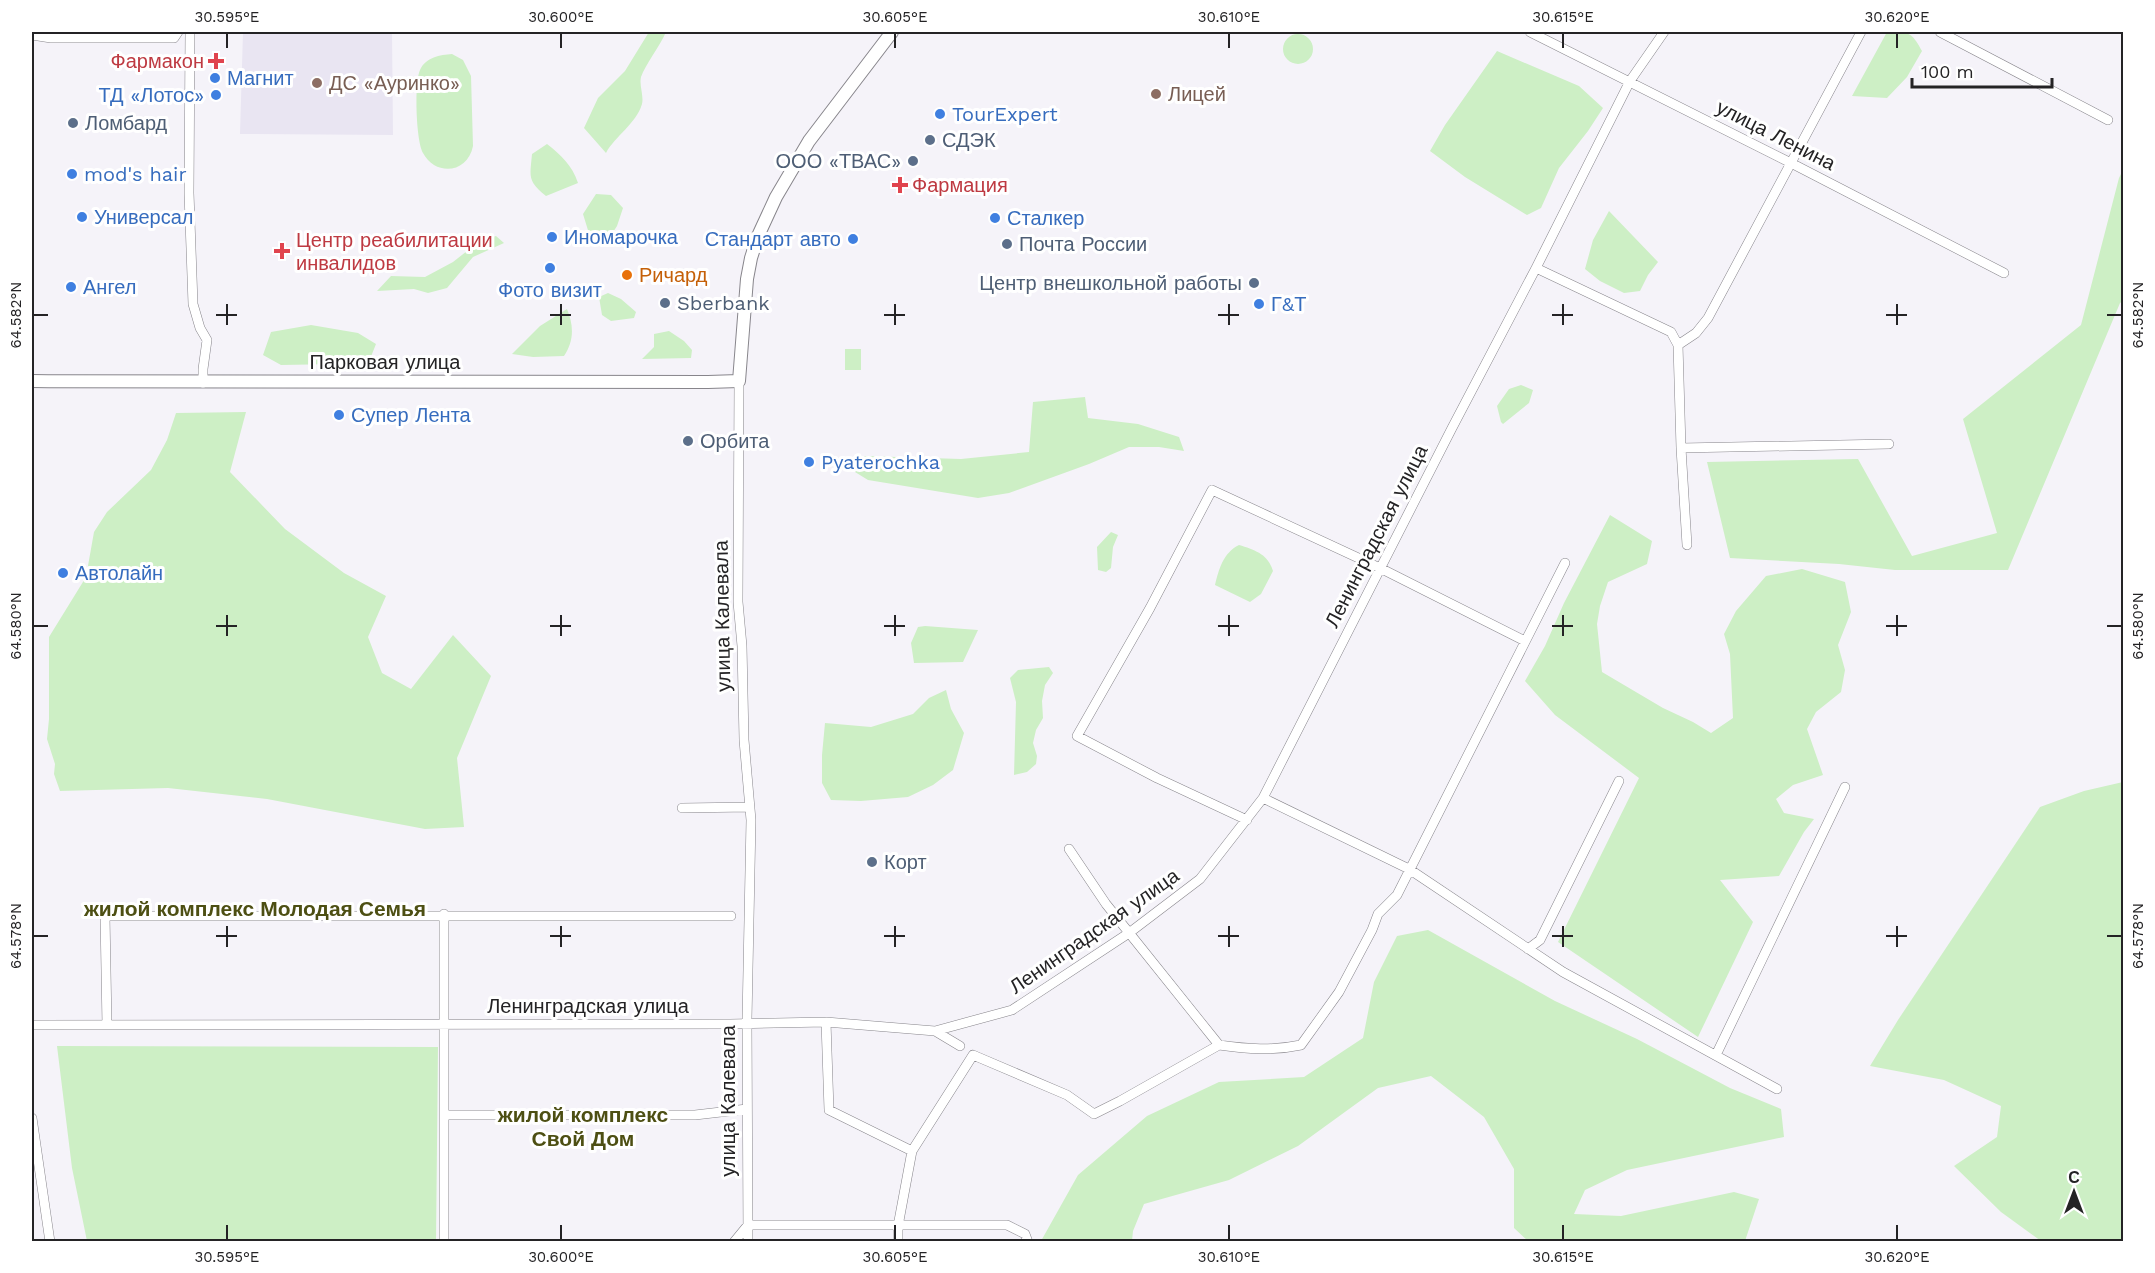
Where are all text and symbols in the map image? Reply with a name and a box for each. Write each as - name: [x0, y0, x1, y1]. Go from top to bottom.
- text: 30.595°E: [195, 8, 259, 26]
- text: 30.600°E: [528, 8, 594, 26]
- text: 30.605°E: [862, 8, 928, 26]
- text: 30.610°E: [1198, 8, 1260, 26]
- text: 30.615°E: [1532, 8, 1594, 26]
- text: 30.620°E: [1864, 8, 1930, 26]
- place label: Фармакон: [111, 49, 204, 73]
- scale bar: [1912, 51, 2052, 89]
- marker: Фармакон: [209, 54, 223, 68]
- text: 100 m: [1921, 61, 1974, 82]
- place label: Магнит: [227, 66, 294, 90]
- marker: Магнит: [208, 71, 222, 85]
- place label: ДС «Ауринко»: [329, 71, 460, 95]
- marker: ДС «Ауринко»: [310, 76, 324, 90]
- place label: Лицей: [1168, 82, 1226, 106]
- place label: ТД «Лотос»: [98, 83, 204, 107]
- marker: Лицей: [1149, 87, 1163, 101]
- marker: ТД «Лотос»: [209, 88, 223, 102]
- street label: улица Ленина: [1712, 95, 1840, 176]
- place label: TourExpert: [952, 102, 1058, 126]
- marker: TourExpert: [933, 107, 947, 121]
- place label: Ломбард: [85, 111, 168, 135]
- marker: Ломбард: [66, 116, 80, 130]
- place label: СДЭК: [942, 128, 996, 152]
- marker: СДЭК: [923, 133, 937, 147]
- place label: ООО «ТВАС»: [776, 149, 901, 173]
- marker: ООО «ТВАС»: [906, 154, 920, 168]
- place label: mod's hair: [84, 162, 187, 186]
- marker: mod's hair: [65, 167, 79, 181]
- place label: Фармация: [912, 173, 1008, 197]
- marker: Фармация: [893, 178, 907, 192]
- place label: Универсал: [94, 205, 193, 229]
- place label: Сталкер: [1007, 206, 1084, 230]
- marker: Универсал: [75, 210, 89, 224]
- marker: Сталкер: [988, 211, 1002, 225]
- place label: Иномарочка: [564, 225, 679, 249]
- place label: Стандарт авто: [705, 227, 841, 251]
- place label: Центр реабилитации инвалидов: [296, 228, 493, 275]
- marker: Иномарочка: [545, 230, 559, 244]
- marker: Стандарт авто: [846, 232, 860, 246]
- place label: Почта России: [1019, 232, 1147, 256]
- marker: Почта России: [1000, 237, 1014, 251]
- marker: Центр реабилитации инвалидов: [273, 242, 291, 260]
- marker: Фото визит: [543, 261, 557, 275]
- place label: Ричард: [639, 263, 708, 287]
- marker: Ричард: [620, 268, 634, 282]
- place label: Центр внешкольной работы: [979, 271, 1242, 295]
- place label: Ангел: [83, 275, 136, 299]
- marker: Центр внешкольной работы: [1247, 276, 1261, 290]
- place label: Фото визит: [498, 278, 602, 302]
- marker: Ангел: [64, 280, 78, 294]
- text: 64.582°N: [7, 282, 25, 348]
- text: 64.582°N: [2129, 282, 2147, 348]
- place label: Sberbank: [677, 291, 770, 315]
- place label: Г&Т: [1271, 292, 1307, 316]
- marker: Sberbank: [658, 296, 672, 310]
- marker: Г&Т: [1252, 297, 1266, 311]
- street label: Парковая улица: [310, 350, 461, 374]
- place label: Супер Лента: [351, 403, 472, 427]
- marker: Супер Лента: [332, 408, 346, 422]
- place label: Орбита: [700, 429, 770, 453]
- marker: Орбита: [681, 434, 695, 448]
- street label: Ленинградская улица: [1320, 440, 1433, 631]
- place label: Pyaterochka: [821, 450, 940, 474]
- marker: Pyaterochka: [802, 455, 816, 469]
- street label: улица Калевала: [709, 539, 735, 692]
- place label: Автолайн: [75, 561, 163, 585]
- marker: Автолайн: [56, 566, 70, 580]
- text: 64.580°N: [7, 592, 25, 660]
- text: 64.580°N: [2129, 592, 2147, 660]
- place label: Корт: [884, 850, 927, 874]
- marker: Корт: [865, 855, 879, 869]
- street label: Ленинградская улица: [1005, 863, 1184, 999]
- district label: жилой комплекс Молодая Семья: [83, 896, 426, 921]
- text: 64.578°N: [7, 903, 25, 969]
- text: 64.578°N: [2129, 903, 2147, 969]
- street label: Ленинградская улица: [487, 994, 690, 1018]
- street label: улица Калевала: [716, 1024, 740, 1177]
- district label: жилой комплекс Свой Дом: [497, 1102, 668, 1151]
- north arrow: [2044, 1162, 2104, 1222]
- text: С: [2068, 1168, 2080, 1187]
- text: 30.595°E: [195, 1248, 259, 1266]
- text: 30.600°E: [528, 1248, 594, 1266]
- text: 30.605°E: [862, 1248, 928, 1266]
- text: 30.610°E: [1198, 1248, 1260, 1266]
- text: 30.615°E: [1532, 1248, 1594, 1266]
- text: 30.620°E: [1864, 1248, 1930, 1266]

